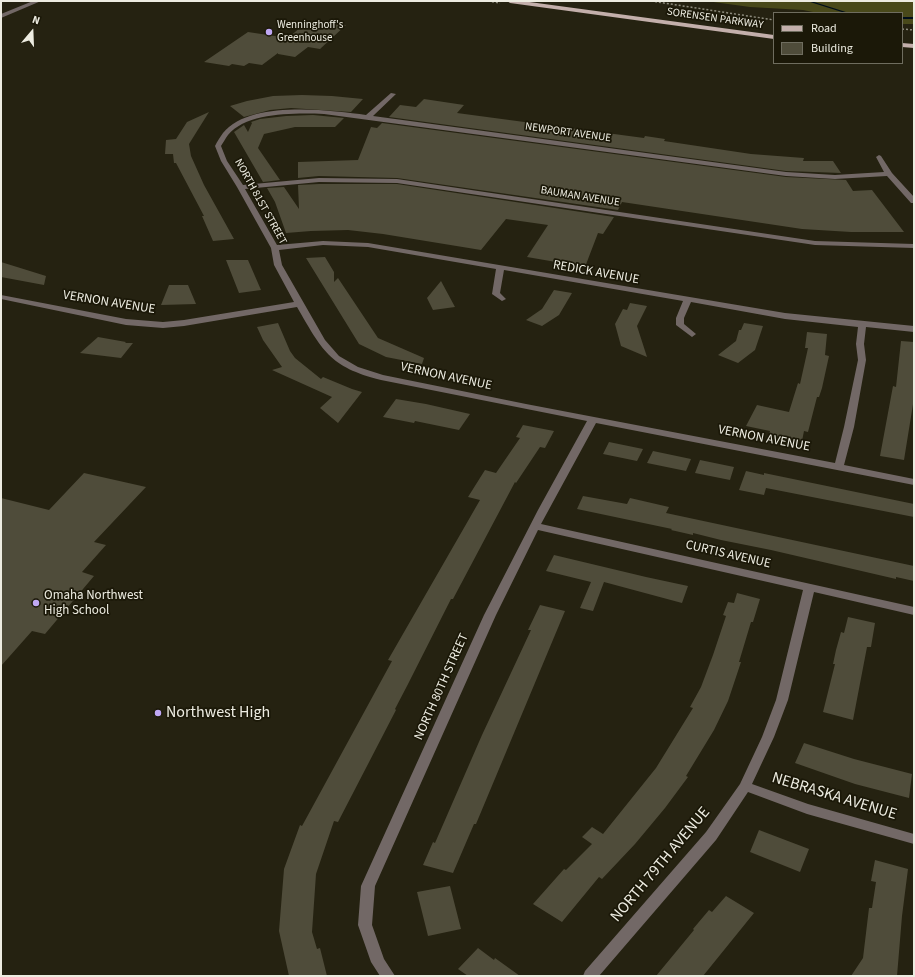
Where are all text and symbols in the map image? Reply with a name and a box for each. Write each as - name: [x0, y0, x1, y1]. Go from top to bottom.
- street label: SORENSEN PARKWAY: [666, 6, 764, 32]
- north arrow: [12, 12, 52, 52]
- text: N: [30, 12, 42, 28]
- legend: [773, 12, 903, 64]
- place label: Wenninghoff's Greenhouse: [277, 19, 343, 45]
- text: Road: [811, 20, 837, 37]
- marker: Wenninghoff's Greenhouse: [264, 27, 274, 37]
- text: Building: [811, 40, 853, 57]
- street label: NEWPORT AVENUE: [524, 120, 612, 146]
- street label: NORTH 81ST STREET: [231, 157, 289, 247]
- street label: BAUMAN AVENUE: [539, 184, 621, 210]
- street label: REDICK AVENUE: [552, 258, 640, 288]
- street label: VERNON AVENUE: [62, 288, 156, 318]
- street label: VERNON AVENUE: [399, 360, 493, 394]
- street label: VERNON AVENUE: [717, 422, 811, 456]
- street label: CURTIS AVENUE: [684, 538, 772, 572]
- place label: Omaha Northwest High School: [44, 588, 143, 619]
- marker: Omaha Northwest High School: [31, 598, 41, 608]
- street label: NORTH 80TH STREET: [411, 631, 473, 743]
- place label: Northwest High: [166, 703, 270, 723]
- marker: Northwest High: [153, 708, 163, 718]
- street label: NEBRASKA AVENUE: [769, 769, 899, 825]
- street label: NORTH 79TH AVENUE: [607, 804, 715, 926]

